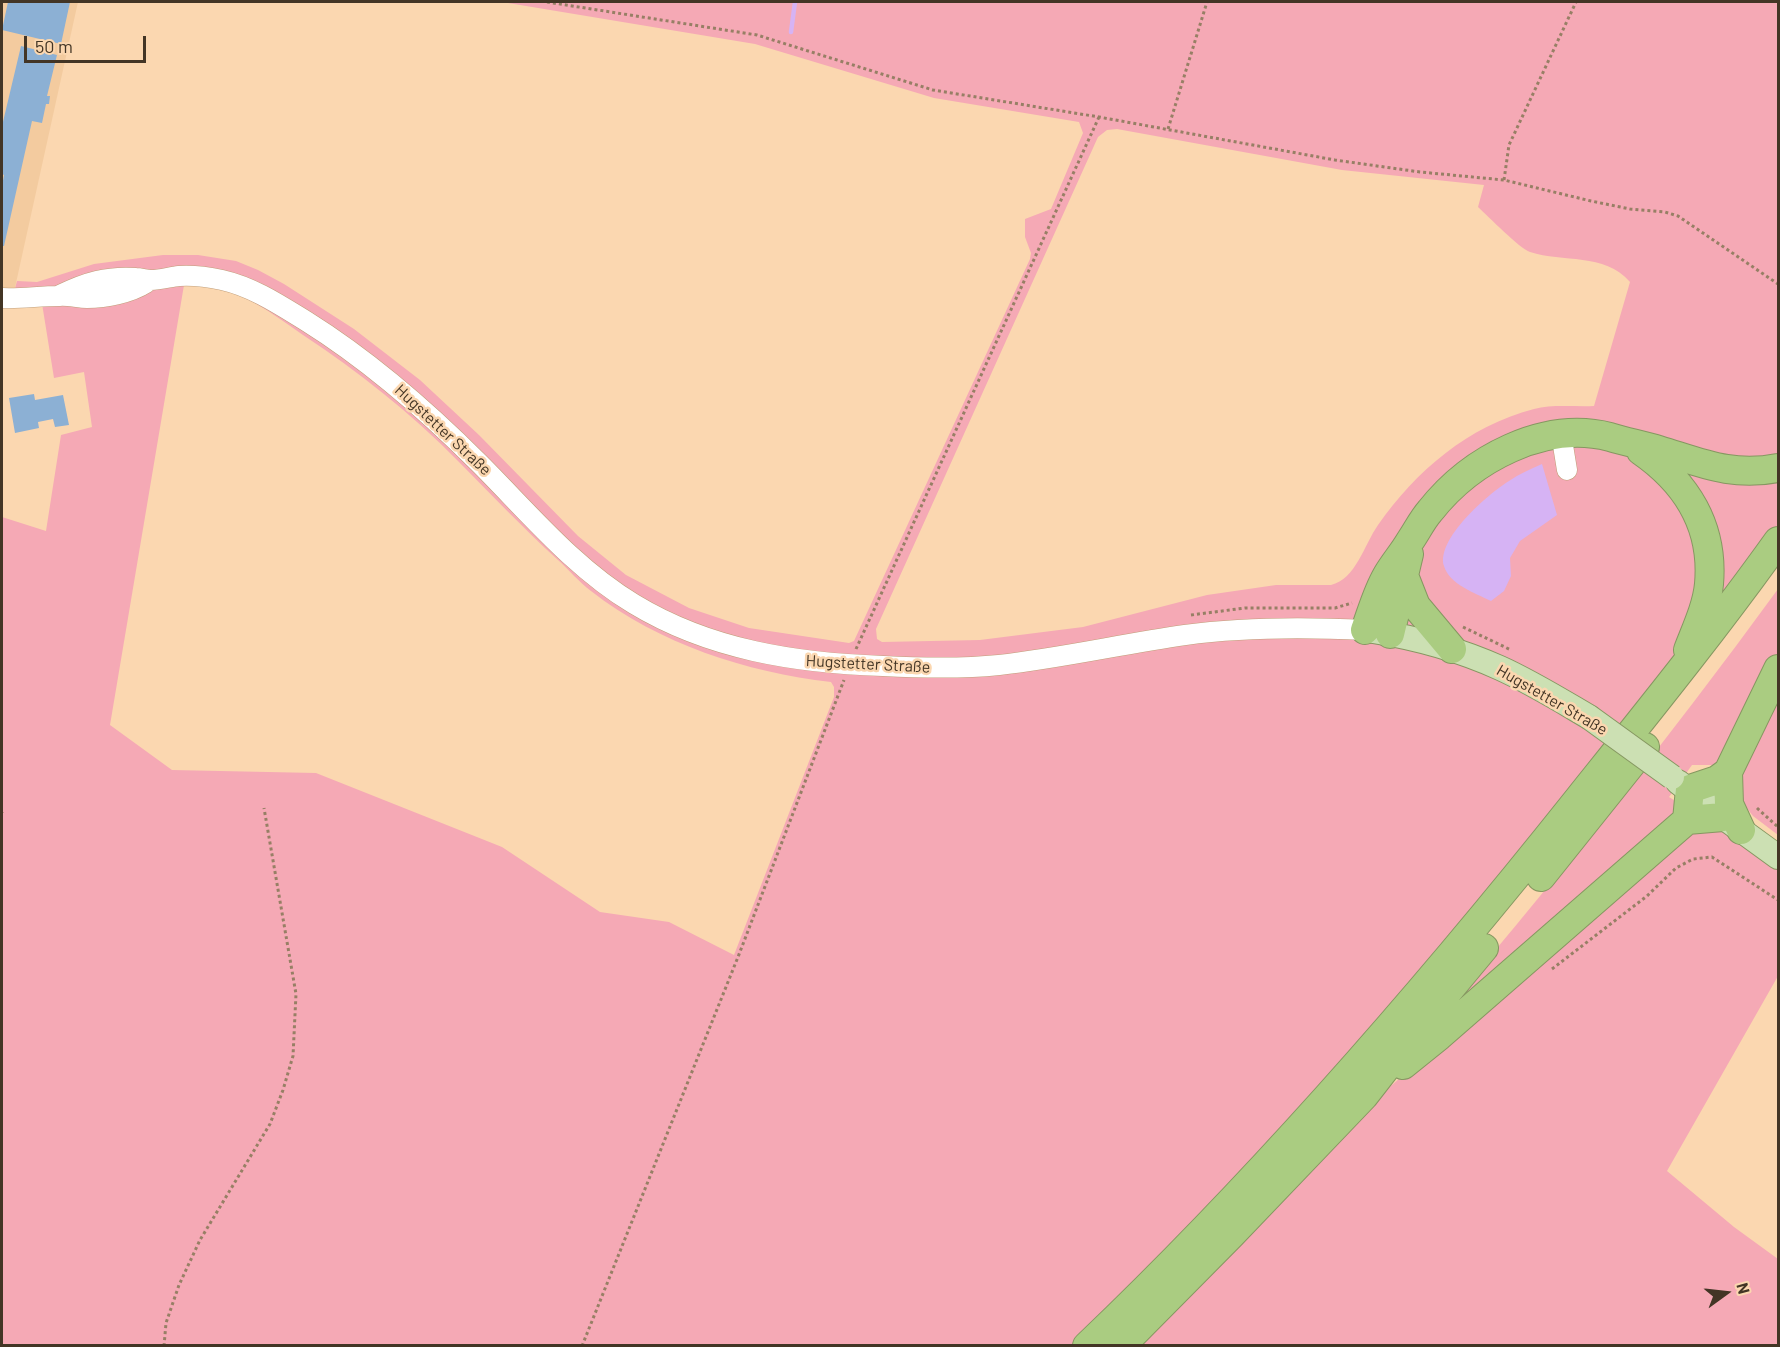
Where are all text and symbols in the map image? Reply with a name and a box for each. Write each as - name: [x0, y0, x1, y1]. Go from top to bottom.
- scale bar: [27, 24, 148, 62]
- text: 50 m: [35, 35, 73, 57]
- street label: Hugstetter Straße: [391, 380, 495, 480]
- street label: Hugstetter Straße: [805, 651, 931, 677]
- street label: Hugstetter Straße: [1493, 661, 1611, 739]
- north arrow: [1696, 1263, 1756, 1323]
- text: N: [1733, 1281, 1754, 1296]

